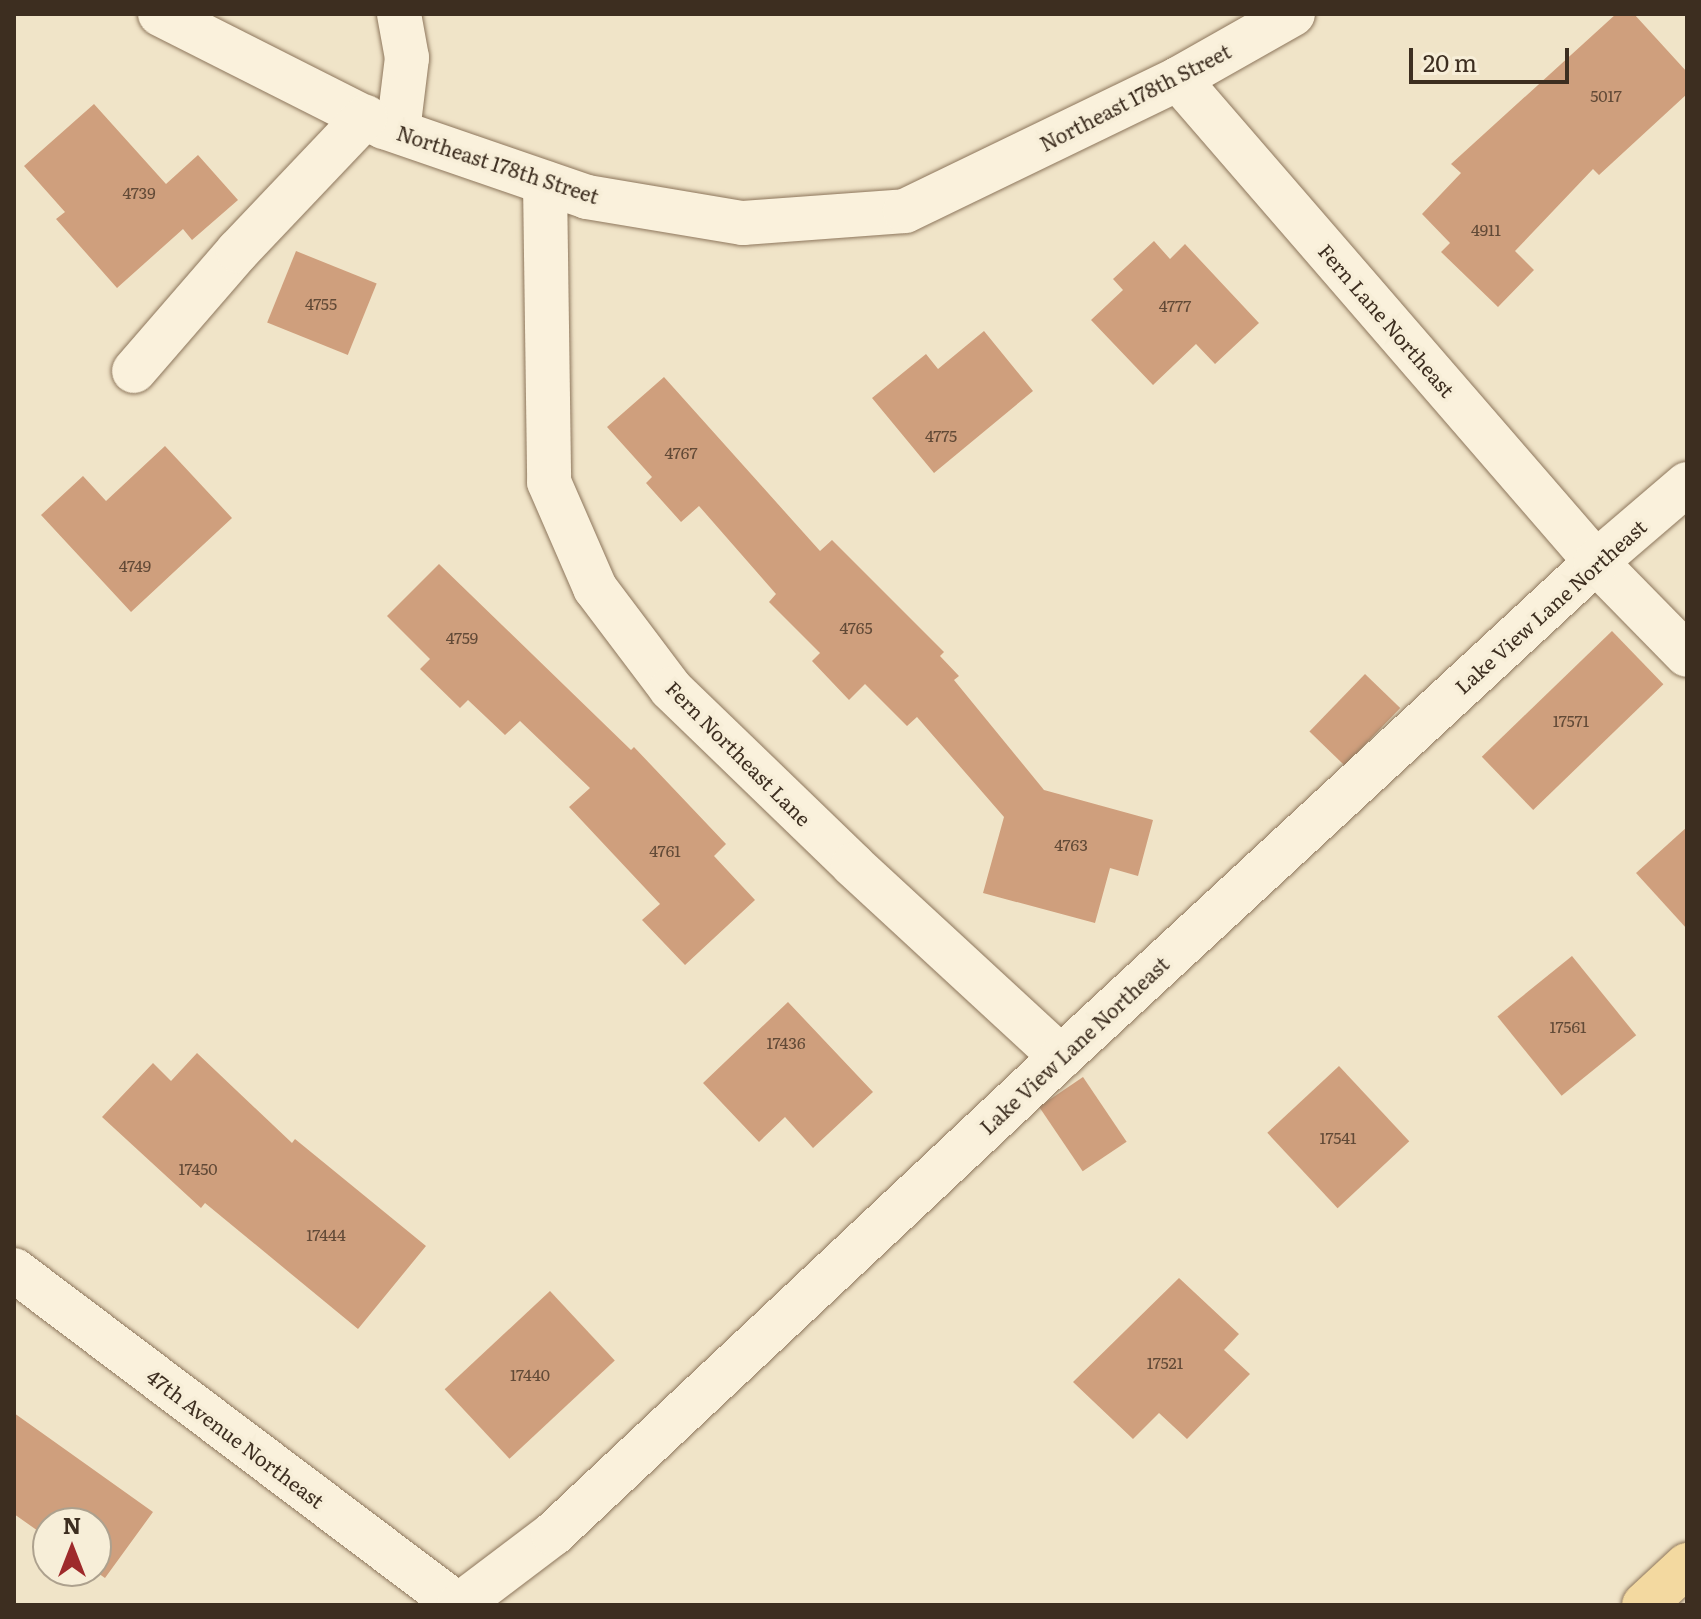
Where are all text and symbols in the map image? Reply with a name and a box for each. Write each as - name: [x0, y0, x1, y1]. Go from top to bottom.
- scale bar: [1413, 32, 1573, 82]
- street label: Northeast 178th Street: [1036, 38, 1234, 156]
- text: 20 m: [1423, 44, 1477, 79]
- house number: 5017: [1590, 85, 1622, 105]
- street label: Northeast 178th Street: [394, 120, 602, 208]
- house number: 4739: [122, 182, 156, 202]
- house number: 4911: [1471, 219, 1501, 239]
- street label: Fern Lane Northeast: [1314, 239, 1460, 401]
- house number: 4755: [305, 293, 337, 313]
- house number: 4777: [1159, 295, 1191, 315]
- house number: 4775: [925, 425, 957, 445]
- house number: 4767: [664, 442, 698, 462]
- street label: Lake View Lane Northeast: [1449, 514, 1651, 698]
- house number: 4749: [119, 555, 151, 575]
- house number: 4765: [839, 617, 873, 637]
- house number: 4759: [446, 627, 478, 647]
- street label: Fern Northeast Lane: [662, 676, 816, 830]
- house number: 17571: [1553, 710, 1589, 730]
- house number: 4763: [1054, 834, 1088, 854]
- house number: 4761: [649, 840, 681, 860]
- street label: Lake View Lane Northeast: [975, 951, 1173, 1139]
- house number: 17561: [1550, 1016, 1586, 1036]
- house number: 17436: [766, 1032, 806, 1052]
- house number: 17541: [1319, 1127, 1357, 1147]
- house number: 17450: [178, 1158, 218, 1178]
- house number: 17444: [306, 1224, 346, 1244]
- house number: 17521: [1147, 1352, 1183, 1372]
- street label: 47th Avenue Northeast: [143, 1363, 329, 1513]
- house number: 17440: [510, 1364, 550, 1384]
- north arrow: [32, 1507, 112, 1587]
- text: N: [63, 1508, 81, 1541]

